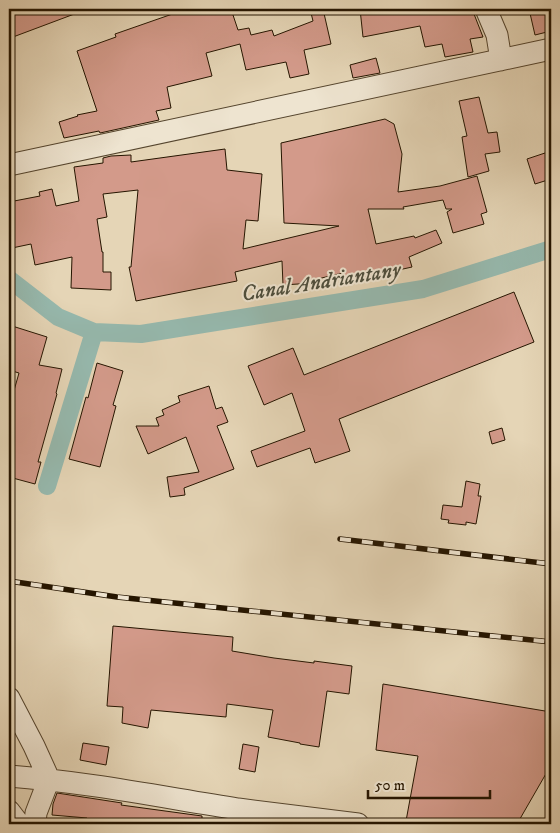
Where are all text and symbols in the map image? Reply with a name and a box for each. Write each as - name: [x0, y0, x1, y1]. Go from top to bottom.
- water label: Canal Andriantany: [239, 256, 404, 308]
- scale bar: [368, 768, 490, 800]
- text: 50 m: [375, 776, 405, 795]

